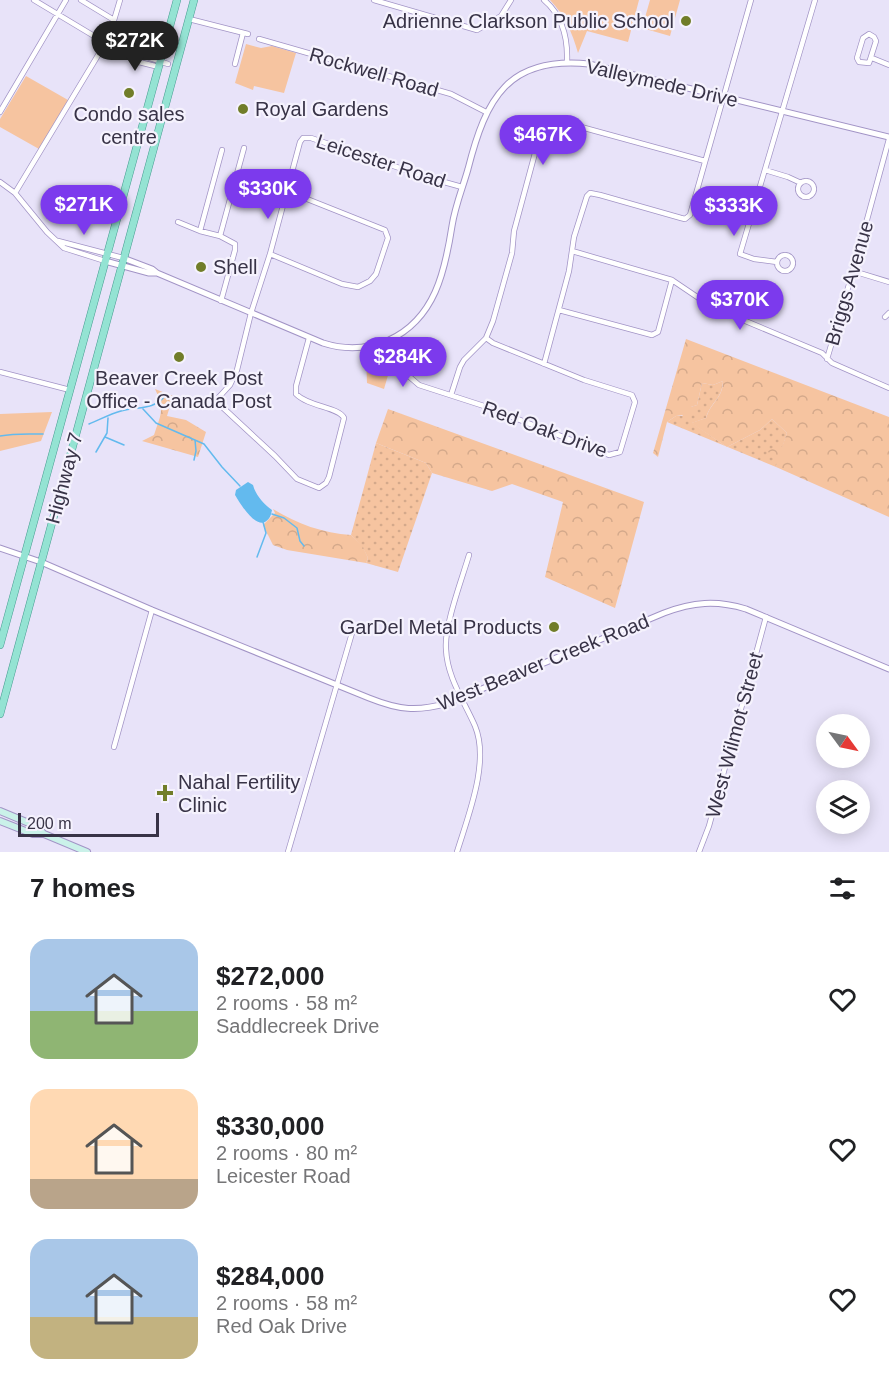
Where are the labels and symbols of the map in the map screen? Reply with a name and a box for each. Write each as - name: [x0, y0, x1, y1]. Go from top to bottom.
- place label: Adrienne Clarkson Public School: [383, 10, 674, 32]
- marker: Adrienne Clarkson Public School: [679, 14, 693, 28]
- pin: $272K: [93, 21, 177, 72]
- street label: Rockwell Road: [307, 43, 441, 101]
- street label: Valleymede Drive: [584, 55, 740, 111]
- marker: Condo sales centre: [122, 86, 136, 100]
- place label: Royal Gardens: [255, 98, 388, 120]
- marker: Royal Gardens: [236, 102, 250, 116]
- place label: Condo sales centre: [73, 103, 185, 148]
- pin: $467K: [501, 115, 585, 166]
- street label: Leicester Road: [314, 130, 448, 192]
- pin: $330K: [226, 169, 310, 220]
- pin: $271K: [42, 185, 126, 236]
- pin: $333K: [692, 186, 776, 237]
- street label: Briggs Avenue: [821, 218, 877, 348]
- place label: Shell: [213, 256, 257, 278]
- marker: Shell: [194, 260, 208, 274]
- pin: $370K: [698, 280, 782, 331]
- pin: $284K: [361, 337, 445, 388]
- marker: Beaver Creek Post Office - Canada Post: [172, 350, 186, 364]
- place label: Beaver Creek Post Office - Canada Post: [86, 367, 272, 412]
- street label: Red Oak Drive: [480, 396, 610, 462]
- street label: Highway 7: [41, 430, 87, 526]
- street label: West Beaver Creek Road: [434, 609, 652, 715]
- place label: GarDel Metal Products: [340, 616, 542, 638]
- marker: GarDel Metal Products: [547, 620, 561, 634]
- street label: West Wilmot Street: [701, 649, 767, 820]
- north arrow: [816, 714, 870, 768]
- place label: Nahal Fertility Clinic: [178, 771, 300, 816]
- marker: Nahal Fertility Clinic: [156, 784, 174, 802]
- scale bar: [18, 810, 159, 838]

